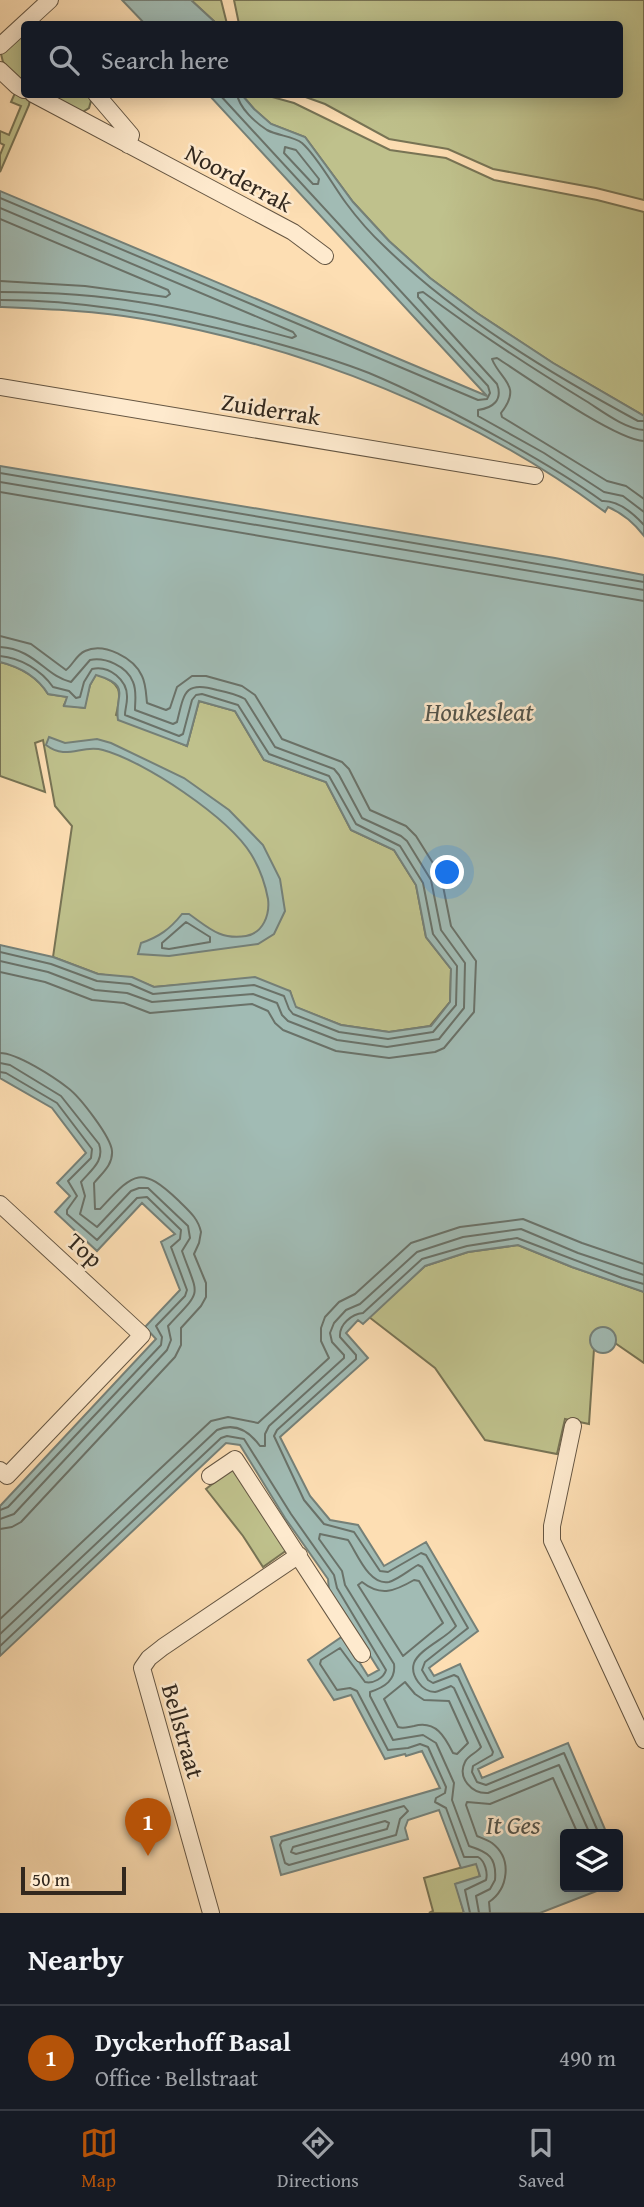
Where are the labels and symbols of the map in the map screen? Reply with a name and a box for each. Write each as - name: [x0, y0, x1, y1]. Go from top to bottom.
- street label: Noorderrak: [179, 135, 300, 221]
- street label: Zuiderrak: [219, 384, 324, 434]
- water label: Houkesleat: [423, 692, 534, 731]
- your location: [430, 855, 464, 889]
- street label: Top: [59, 1224, 111, 1276]
- street label: Bellstraat: [153, 1679, 213, 1783]
- pin: 1: [125, 1798, 171, 1856]
- water label: It Ges: [486, 1805, 541, 1844]
- scale bar: [21, 1864, 126, 1896]

